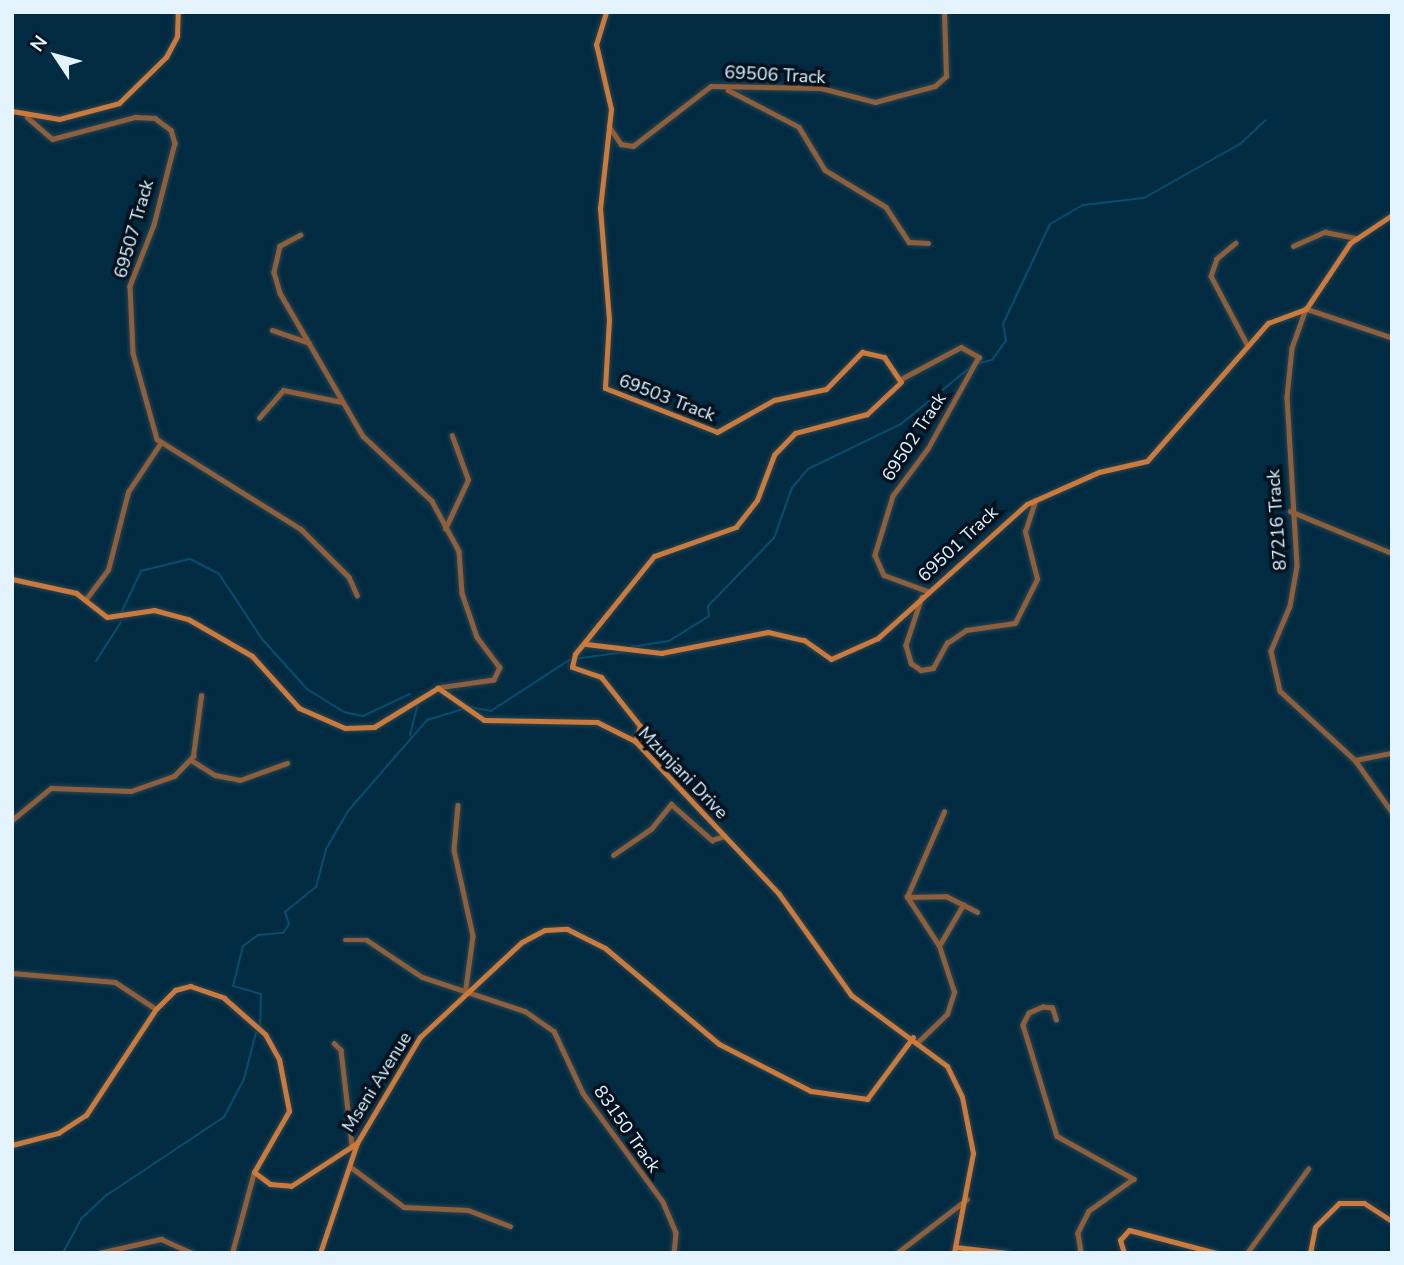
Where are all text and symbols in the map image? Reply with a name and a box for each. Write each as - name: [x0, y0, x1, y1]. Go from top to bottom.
- north arrow: [21, 21, 91, 91]
- text: N: [24, 30, 54, 57]
- street label: 69506 Track: [724, 62, 826, 88]
- street label: 69507 Track: [110, 177, 158, 281]
- street label: 69503 Track: [616, 370, 718, 426]
- street label: 69502 Track: [877, 389, 951, 485]
- street label: 87216 Track: [1263, 469, 1291, 571]
- street label: 69501 Track: [914, 502, 1002, 586]
- street label: Mzunjani Drive: [634, 722, 732, 824]
- street label: Mseni Avenue: [338, 1028, 416, 1136]
- street label: 83150 Track: [589, 1081, 665, 1177]

